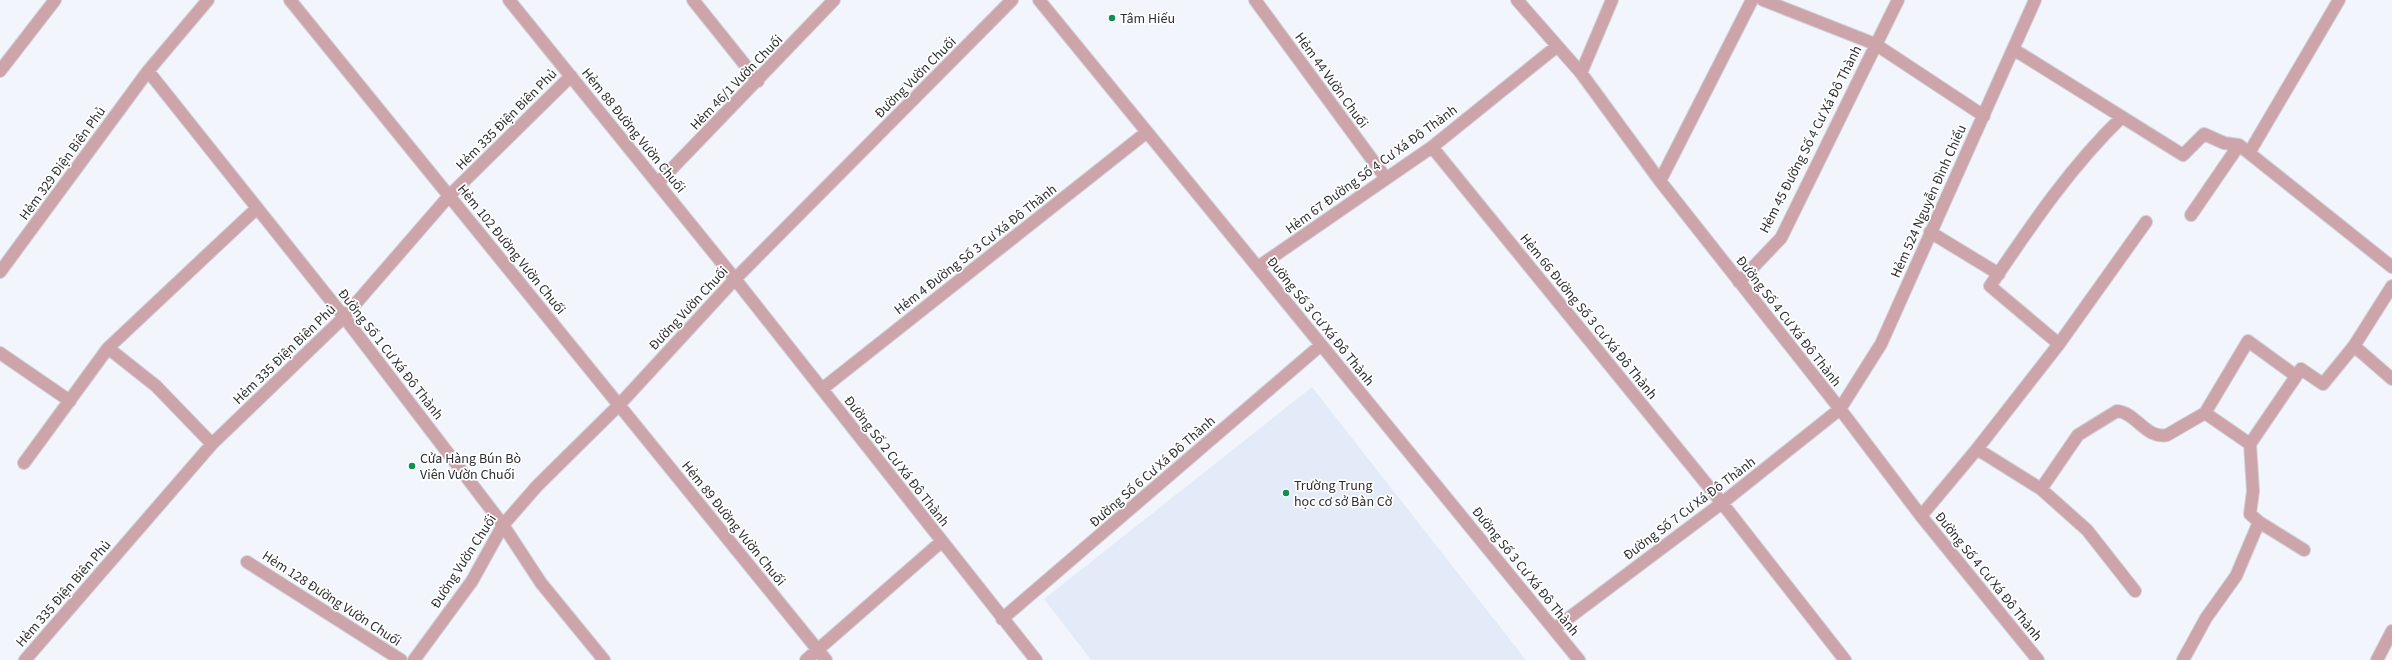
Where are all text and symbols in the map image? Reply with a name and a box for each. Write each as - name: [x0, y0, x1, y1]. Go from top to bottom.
- place label: Tâm Hiếu: [1120, 9, 1175, 29]
- marker: Tâm Hiếu: [1107, 13, 1117, 23]
- street label: Hẻm 44 Vườn Chuối: [1290, 29, 1373, 133]
- street label: Hẻm 46/1 Vườn Chuối: [686, 31, 788, 135]
- street label: Đường Vườn Chuối: [870, 32, 961, 123]
- street label: Hẻm 45 Đường Số 4 Cư Xá Đô Thành: [1755, 42, 1867, 237]
- street label: Hẻm 88 Đường Vườn Chuối: [577, 64, 690, 197]
- street label: Hẻm 335 Điện Biên Phủ: [452, 65, 562, 175]
- street label: Hẻm 67 Đường Số 4 Cư Xá Đô Thành: [1281, 100, 1462, 239]
- street label: Hẻm 329 Ðiện Biên Phủ: [15, 103, 111, 225]
- street label: Hẻm 524 Nguyễn Ðình Chiểu: [1886, 122, 1972, 281]
- street label: Hẻm 102 Đường Vườn Chuối: [452, 180, 570, 319]
- street label: Hẻm 4 Ðường Số 3 Cư Xá Đô Thành: [890, 180, 1061, 320]
- street label: Hẻm 66 Ðường Số 3 Cư Xá Đô Thành: [1515, 229, 1662, 404]
- street label: Ðường Số 4 Cư Xá Đô Thành: [1731, 252, 1846, 391]
- street label: Ðường Số 3 Cư Xá Đô Thành: [1262, 253, 1379, 391]
- street label: Đường Vườn Chuối: [644, 262, 733, 355]
- street label: Ðường Số 1 Cư Xá Đô Thành: [333, 285, 448, 424]
- street label: Hẻm 335 Điện Biên Phủ: [229, 300, 341, 409]
- street label: Ðường Số 2 Cư Xá Đô Thành: [839, 392, 954, 531]
- street label: Đường Số 6 Cư Xá Đô Thành: [1085, 411, 1220, 532]
- place label: Cửa Hàng Bún Bò Viên Vườn Chuối: [420, 449, 521, 485]
- street label: Đường Số 7 Cư Xá Đô Thành: [1619, 452, 1760, 565]
- street label: Hẻm 89 Đường Vườn Chuối: [677, 457, 790, 590]
- marker: Cửa Hàng Bún Bò Viên Vườn Chuối: [407, 461, 417, 471]
- place label: Trường Trung học cơ sở Bàn Cờ: [1294, 476, 1393, 512]
- marker: Trường Trung học cơ sở Bàn Cờ: [1281, 488, 1291, 498]
- street label: Ðường Số 3 Cư Xá Đô Thành: [1467, 503, 1584, 641]
- street label: Ðường Số 4 Cư Xá Đô Thành: [1930, 508, 2047, 646]
- street label: Đường Vườn Chuối: [426, 511, 502, 612]
- street label: Hẻm 335 Điện Biên Phủ: [12, 536, 116, 652]
- street label: Hẻm 128 Đường Vườn Chuối: [258, 546, 405, 651]

